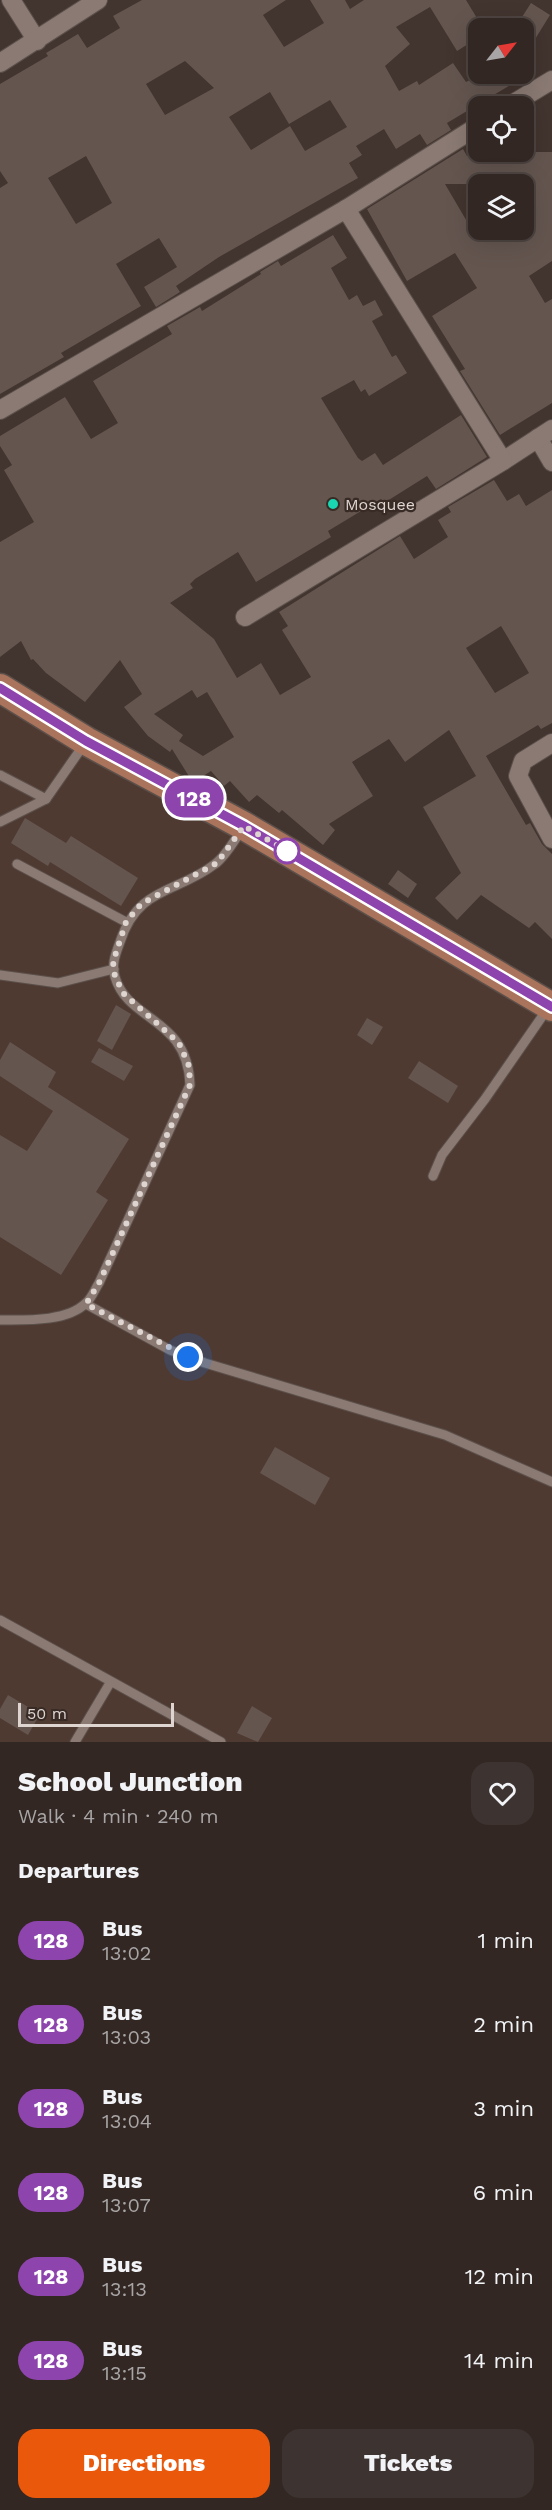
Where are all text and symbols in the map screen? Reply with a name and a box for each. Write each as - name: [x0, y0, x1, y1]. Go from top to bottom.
- north arrow: [468, 18, 534, 84]
- map controls: [468, 18, 534, 240]
- button: locate: [468, 96, 534, 162]
- button: layers: [468, 174, 534, 240]
- place label: Mosquee: [345, 495, 415, 514]
- marker: Mosquee: [326, 497, 340, 511]
- line badge: 128: [160, 778, 228, 818]
- text: 128: [177, 786, 211, 811]
- unlabelled marker: [274, 838, 300, 864]
- your location: [173, 1342, 203, 1372]
- scale bar: [18, 1700, 174, 1728]
- text: 50 m: [27, 1704, 67, 1723]
- button: heart: [471, 1762, 534, 1825]
- text: School Junction: [18, 1765, 243, 1798]
- text: Walk · 4 min · 240 m: [18, 1804, 218, 1828]
- text: Departures: [18, 1858, 139, 1883]
- text: Bus: [102, 1916, 142, 1941]
- text: 128: [34, 1928, 68, 1953]
- text: 1 min: [477, 1928, 534, 1953]
- text: 13:02: [102, 1941, 151, 1965]
- text: Bus: [102, 2000, 142, 2025]
- text: 128: [34, 2012, 68, 2037]
- text: 2 min: [473, 2012, 534, 2037]
- text: 13:03: [102, 2025, 151, 2049]
- text: Bus: [102, 2084, 142, 2109]
- text: 128: [34, 2096, 68, 2121]
- text: 3 min: [473, 2096, 534, 2121]
- text: 13:04: [102, 2109, 152, 2133]
- text: Bus: [102, 2168, 142, 2193]
- text: 128: [34, 2180, 68, 2205]
- text: 6 min: [473, 2180, 534, 2205]
- text: 13:07: [102, 2193, 151, 2217]
- text: Bus: [102, 2252, 142, 2277]
- text: 128: [34, 2264, 68, 2289]
- text: 12 min: [465, 2264, 534, 2289]
- text: 13:13: [102, 2277, 147, 2301]
- text: Bus: [102, 2336, 142, 2361]
- text: 128: [34, 2348, 68, 2373]
- text: 14 min: [464, 2348, 534, 2373]
- text: 13:15: [102, 2361, 147, 2385]
- button: Directions: [18, 2429, 270, 2498]
- button: Tickets: [282, 2429, 534, 2498]

